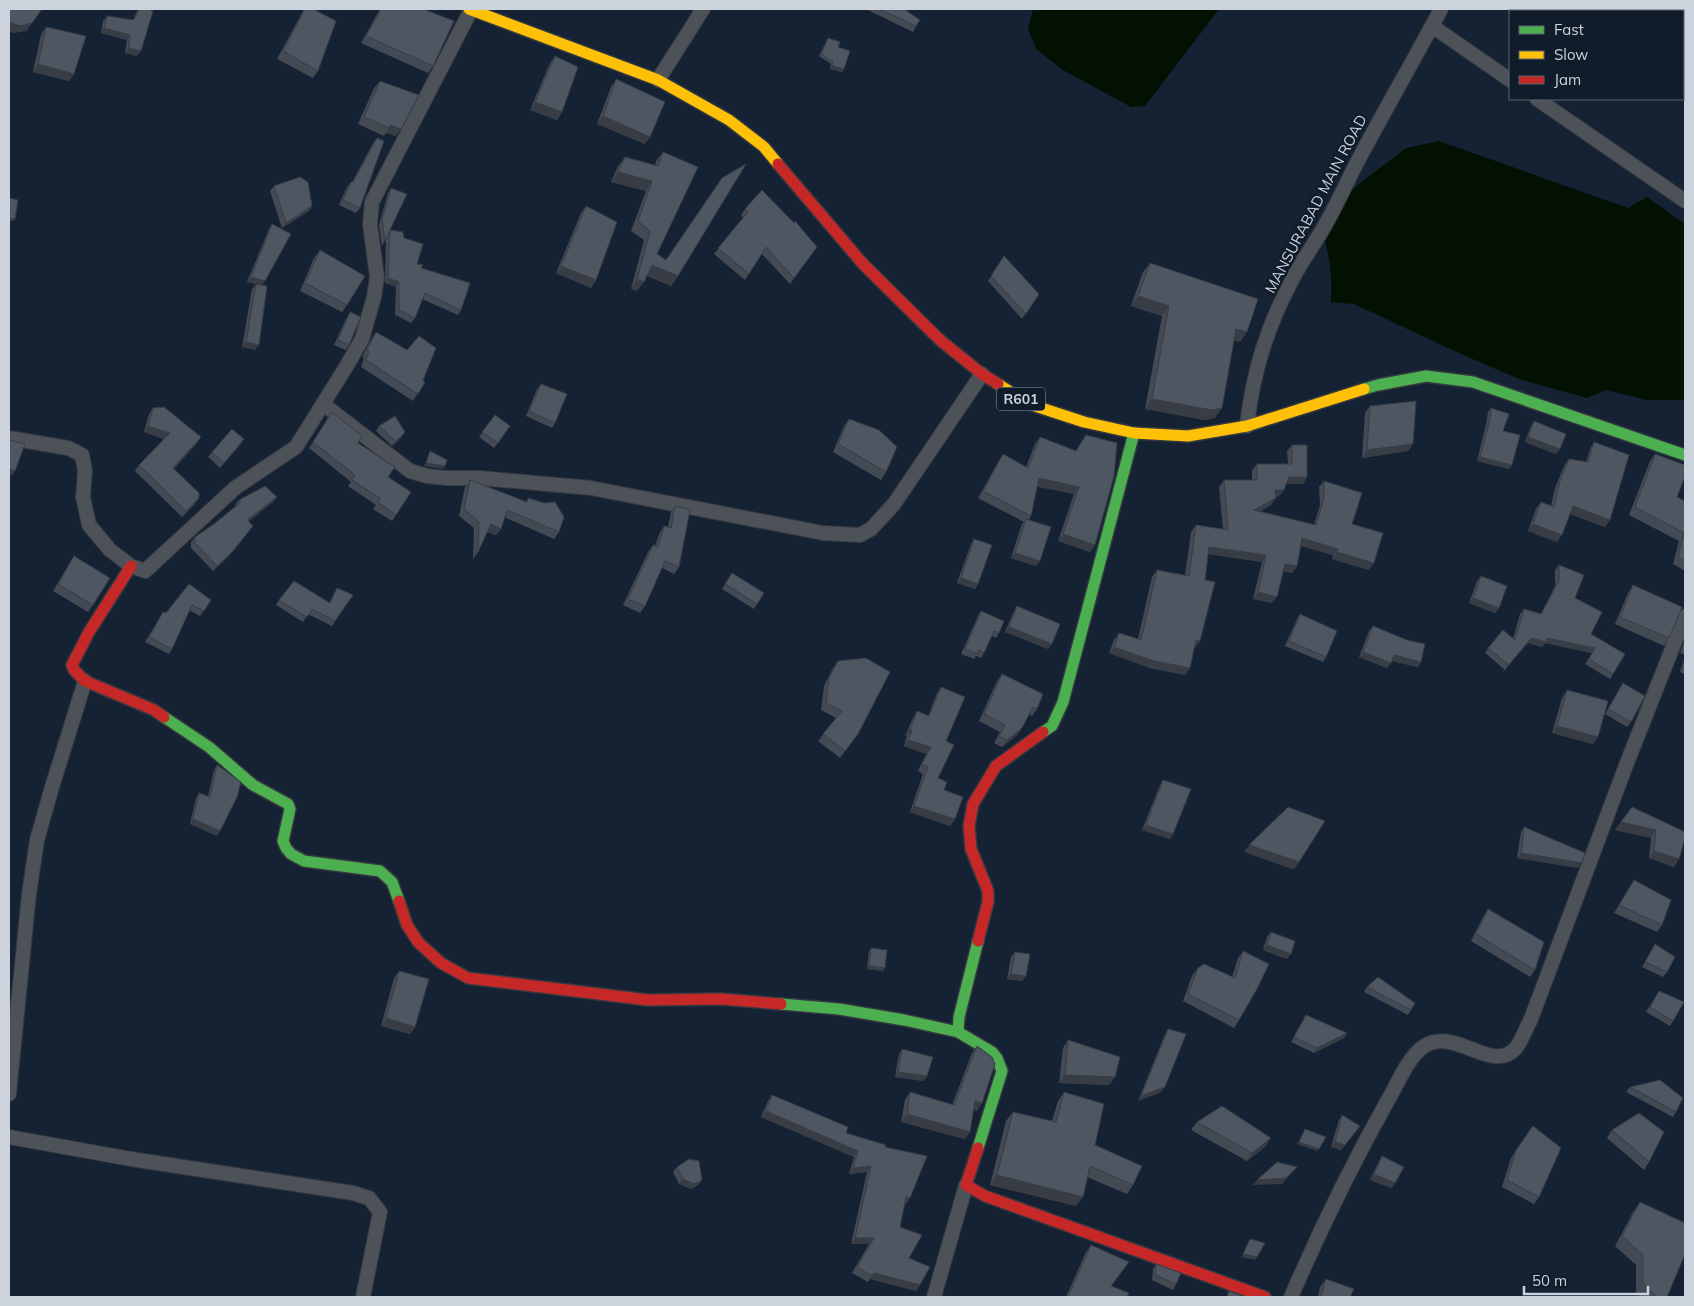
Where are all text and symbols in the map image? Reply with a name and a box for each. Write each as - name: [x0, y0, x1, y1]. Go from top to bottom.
- legend: [1509, 10, 1684, 100]
- text: Fast: [1554, 20, 1584, 39]
- text: Slow: [1554, 45, 1588, 64]
- text: Jam: [1554, 70, 1581, 89]
- street label: MANSURABAD MAIN ROAD: [1260, 111, 1371, 296]
- road number: R601: [997, 388, 1045, 410]
- scale bar: [1524, 1264, 1648, 1296]
- text: 50 m: [1532, 1271, 1567, 1290]

